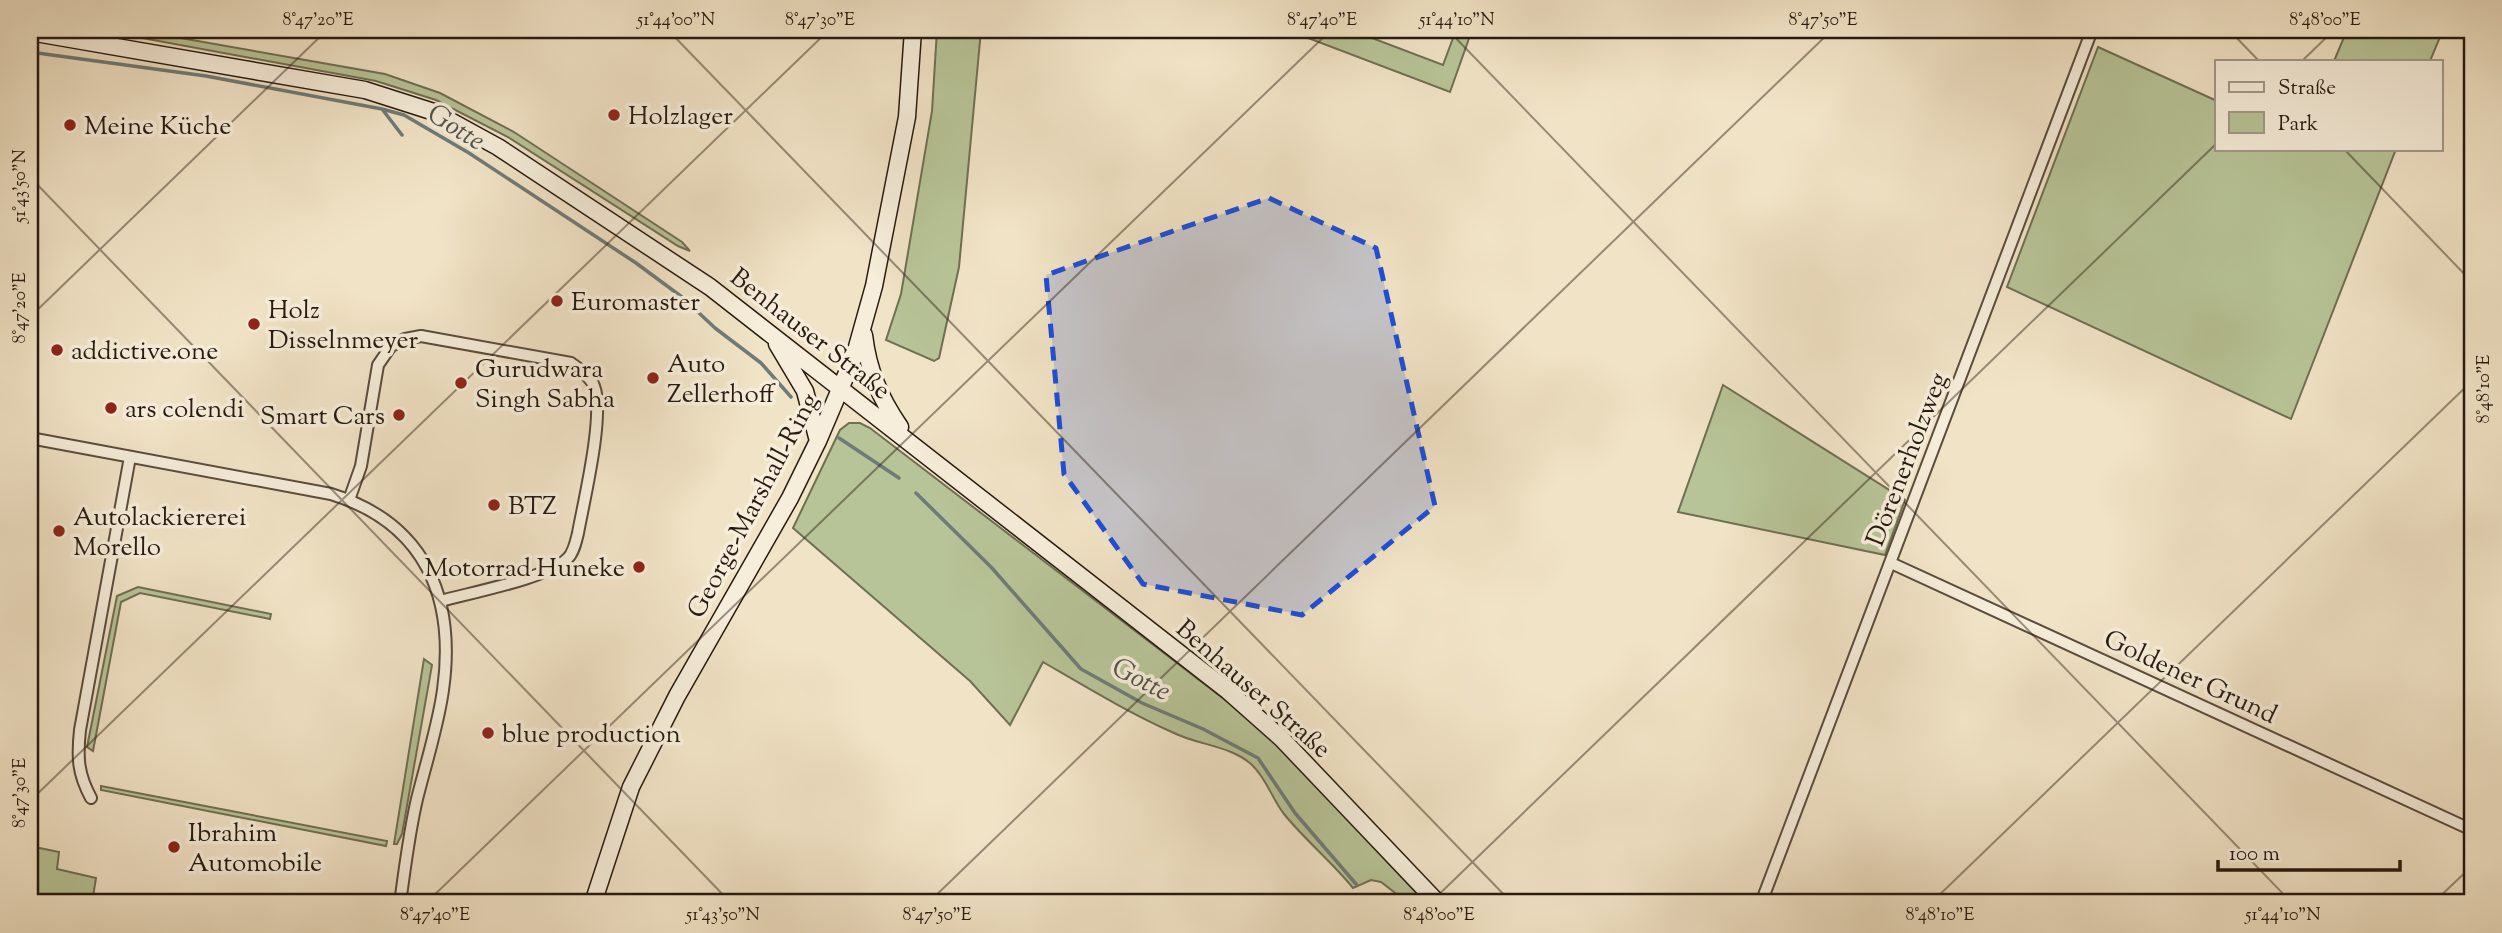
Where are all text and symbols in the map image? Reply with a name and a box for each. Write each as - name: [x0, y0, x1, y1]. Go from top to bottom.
- text: 8°47'20"E: [282, 8, 354, 34]
- text: 51°44'00"N: [636, 8, 715, 34]
- text: 8°47'30"E: [785, 8, 855, 34]
- text: 8°47'40"E: [1287, 8, 1357, 34]
- text: 51°44'10"N: [1418, 8, 1495, 34]
- text: 8°47'50"E: [1788, 8, 1858, 34]
- text: 8°48'00"E: [2289, 8, 2361, 34]
- legend: [2215, 60, 2442, 150]
- text: Straße: [2278, 74, 2336, 104]
- water label: Gotte: [419, 95, 492, 162]
- place label: Holzlager: [628, 99, 733, 136]
- marker: Holzlager: [606, 107, 622, 123]
- place label: Meine Küche: [84, 109, 231, 146]
- text: Park: [2278, 110, 2319, 140]
- marker: Meine Küche: [62, 117, 78, 133]
- text: 51°43'50"N: [8, 149, 34, 224]
- street label: Benhauser Straße: [721, 260, 898, 410]
- text: 8°47'20"E: [8, 272, 34, 344]
- place label: Euromaster: [571, 285, 700, 322]
- place label: Holz Disselnmeyer: [268, 293, 419, 360]
- marker: Euromaster: [549, 293, 565, 309]
- marker: Holz Disselnmeyer: [246, 316, 262, 332]
- place label: addictive.one: [71, 334, 218, 371]
- marker: addictive.one: [49, 342, 65, 358]
- place label: Auto Zellerhoff: [667, 347, 776, 414]
- place label: Gurudwara Singh Sabha: [475, 352, 615, 419]
- text: 8°48'10"E: [2472, 354, 2498, 423]
- street label: Dörenerholzweg: [1858, 368, 1958, 552]
- marker: Auto Zellerhoff: [645, 370, 661, 386]
- marker: Gurudwara Singh Sabha: [453, 375, 469, 391]
- street label: George-Marshall-Ring: [679, 387, 829, 625]
- place label: ars colendi: [125, 392, 244, 429]
- place label: Smart Cars: [260, 399, 385, 436]
- marker: ars colendi: [103, 400, 119, 416]
- marker: Smart Cars: [391, 407, 407, 423]
- place label: BTZ: [508, 489, 557, 526]
- marker: BTZ: [486, 497, 502, 513]
- place label: Autolackiererei Morello: [73, 500, 246, 567]
- marker: Autolackiererei Morello: [51, 523, 67, 539]
- place label: Motorrad Huneke: [425, 551, 625, 588]
- marker: Motorrad Huneke: [631, 559, 647, 575]
- street label: Benhauser Straße: [1167, 612, 1338, 768]
- street label: Goldener Grund: [2097, 622, 2283, 735]
- water label: Gotte: [1104, 649, 1177, 712]
- place label: blue production: [502, 717, 681, 754]
- marker: blue production: [480, 725, 496, 741]
- text: 8°47'30"E: [8, 758, 34, 828]
- place label: Ibrahim Automobile: [188, 816, 322, 883]
- scale bar: [2218, 828, 2400, 872]
- marker: Ibrahim Automobile: [166, 839, 182, 855]
- text: 100 m: [2229, 840, 2280, 870]
- text: 8°47'40"E: [400, 903, 470, 929]
- text: 51°43'50"N: [685, 903, 760, 929]
- text: 8°47'50"E: [902, 903, 972, 929]
- text: 8°48'00"E: [1403, 903, 1475, 929]
- text: 8°48'10"E: [1906, 903, 1975, 929]
- text: 51°44'10"N: [2244, 903, 2321, 929]

